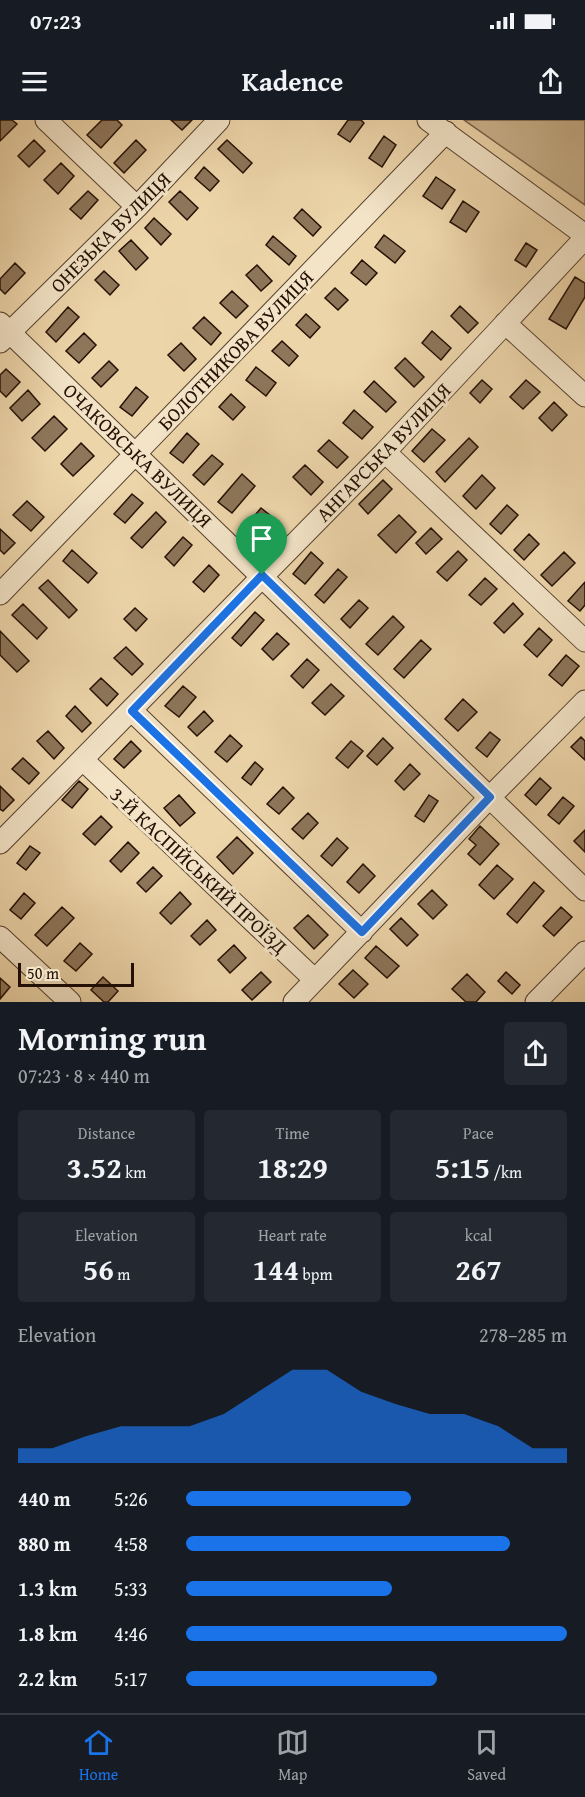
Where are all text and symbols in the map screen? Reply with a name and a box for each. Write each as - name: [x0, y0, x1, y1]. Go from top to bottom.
- text: 07:23: [30, 5, 82, 37]
- text: Kadence: [242, 61, 343, 101]
- icon: menu: [18, 65, 51, 98]
- icon: share: [534, 65, 567, 98]
- street label: ОНЕЗЬКА ВУЛИЦЯ: [43, 165, 177, 299]
- street label: БОЛОТНИКОВА ВУЛИЦЯ: [151, 263, 320, 437]
- street label: ОЧАКОВСЬКА ВУЛИЦЯ: [57, 376, 219, 534]
- street label: АНГАРСЬКА ВУЛИЦЯ: [309, 376, 457, 528]
- pin: [236, 513, 287, 575]
- icon: arrive: [245, 522, 278, 555]
- street label: 3-Й КАСПІЙСЬКИЙ ПРОЇЗД: [104, 780, 294, 960]
- scale bar: [18, 960, 134, 988]
- text: 50 m: [27, 961, 59, 985]
- text: Morning run: [18, 1014, 207, 1062]
- button: share: [504, 1022, 567, 1085]
- text: 07:23 · 8 × 440 m: [18, 1061, 150, 1090]
- text: Distance: [78, 1121, 135, 1145]
- text: Time: [275, 1121, 310, 1145]
- text: Pace: [463, 1121, 494, 1145]
- text: 3.52: [67, 1145, 122, 1189]
- text: 18:29: [257, 1145, 328, 1189]
- text: 5:15: [435, 1145, 490, 1189]
- text: km: [122, 1160, 146, 1184]
- text: /km: [490, 1160, 522, 1184]
- text: Elevation: [75, 1223, 138, 1247]
- text: Heart rate: [258, 1223, 327, 1247]
- text: kcal: [465, 1223, 492, 1247]
- text: 56: [83, 1247, 114, 1291]
- text: 144: [252, 1247, 299, 1291]
- text: 267: [455, 1247, 502, 1291]
- text: m: [114, 1262, 130, 1286]
- text: bpm: [299, 1262, 333, 1286]
- text: Elevation: [18, 1320, 96, 1349]
- text: 278–285 m: [479, 1320, 567, 1349]
- text: 440 m: [18, 1484, 71, 1513]
- text: 5:26: [114, 1484, 148, 1513]
- text: 880 m: [18, 1529, 71, 1558]
- text: 4:58: [114, 1529, 148, 1558]
- text: 1.3 km: [18, 1574, 77, 1603]
- text: 5:33: [114, 1574, 148, 1603]
- text: 1.8 km: [18, 1619, 77, 1648]
- text: 4:46: [114, 1619, 148, 1648]
- text: 2.2 km: [18, 1664, 77, 1693]
- text: 5:17: [114, 1664, 148, 1693]
- tab: Home: [79, 1726, 118, 1786]
- tab: Map: [276, 1726, 309, 1786]
- tab: Saved: [467, 1726, 506, 1786]

